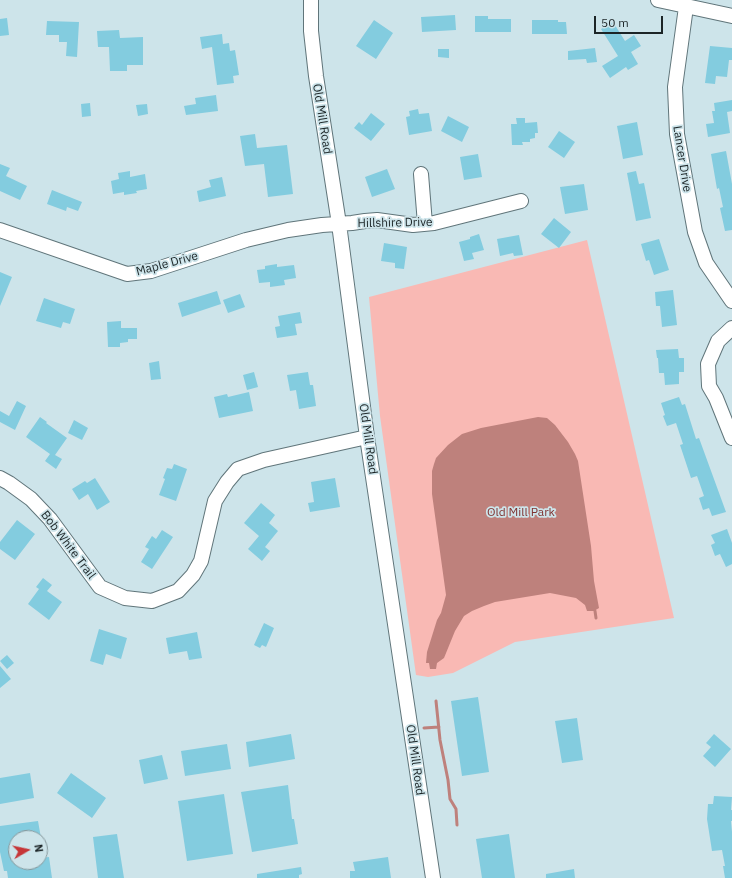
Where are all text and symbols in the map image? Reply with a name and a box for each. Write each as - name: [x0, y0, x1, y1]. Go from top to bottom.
- scale bar: [596, 8, 665, 34]
- text: 50 m: [601, 15, 629, 30]
- street label: Old Mill Road: [309, 83, 335, 155]
- street label: Lancer Drive: [670, 125, 694, 193]
- street label: Hillshire Drive: [357, 215, 433, 231]
- street label: Maple Drive: [134, 249, 200, 279]
- street label: Old Mill Road: [356, 403, 380, 475]
- park label: Old Mill Park: [487, 506, 555, 520]
- street label: Bob White Trail: [38, 508, 98, 582]
- street label: Old Mill Road: [403, 724, 427, 796]
- north arrow: [8, 830, 48, 870]
- text: N: [31, 843, 46, 853]

